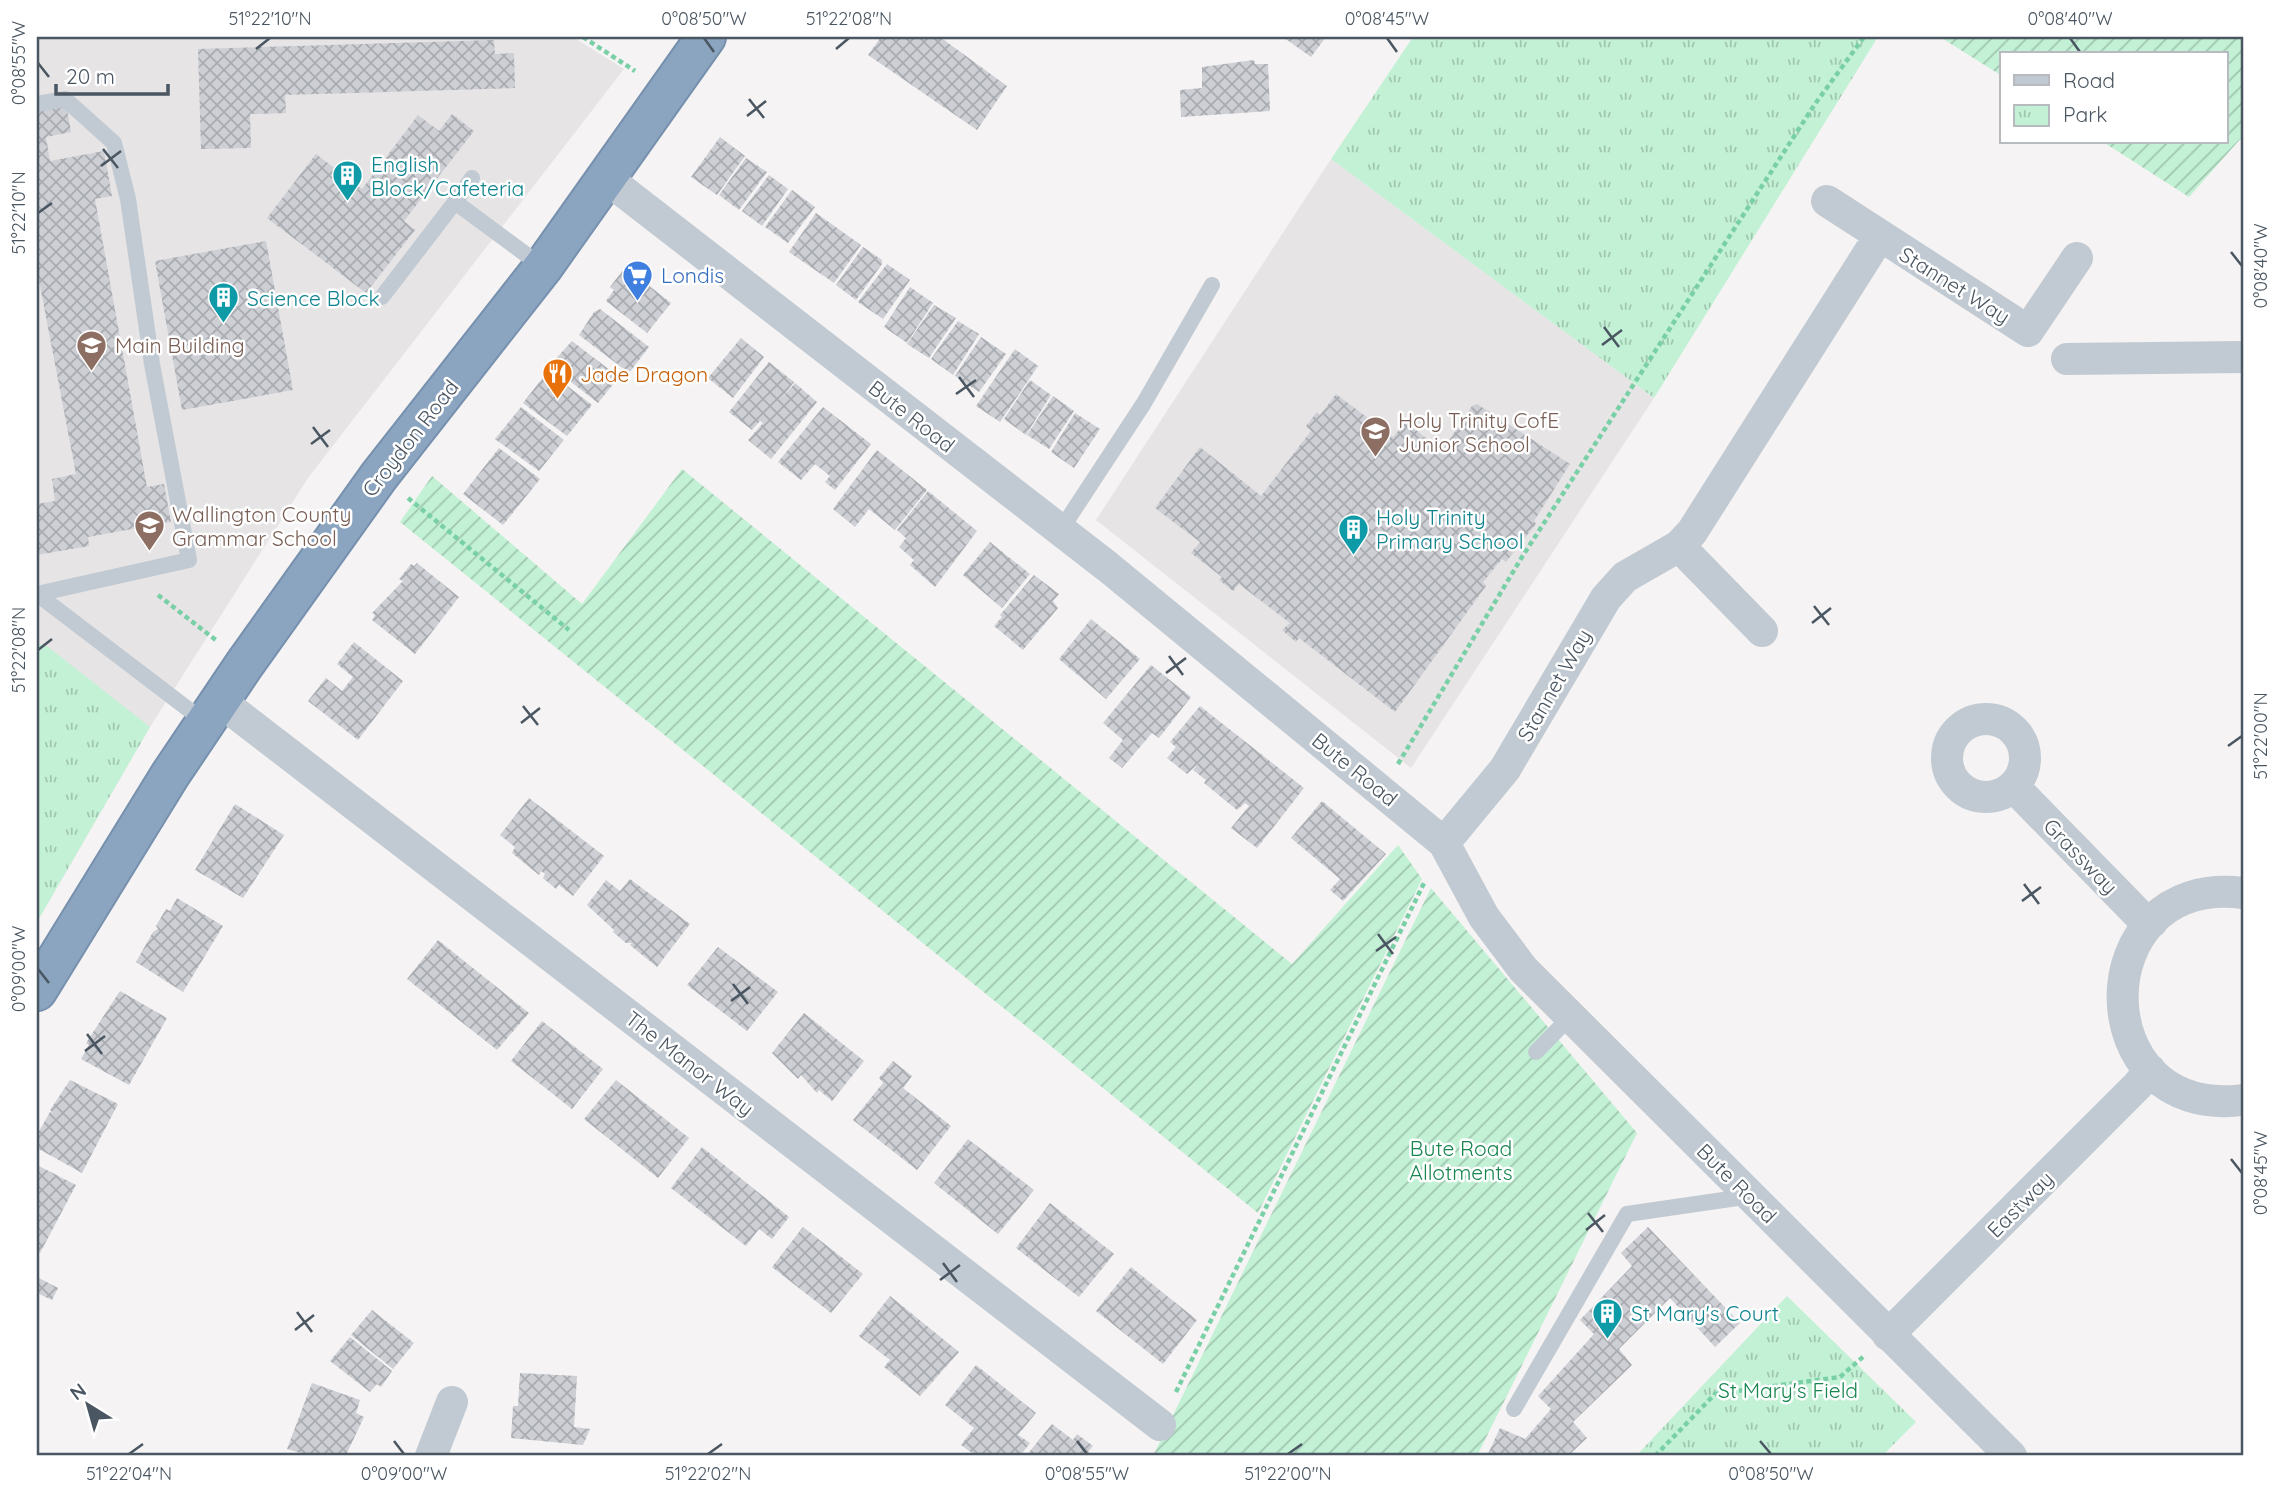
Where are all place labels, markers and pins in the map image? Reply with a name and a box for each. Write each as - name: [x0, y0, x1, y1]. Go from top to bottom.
- place label: English Block/Cafeteria: [371, 151, 524, 201]
- building icon: English Block/Cafeteria: [331, 159, 365, 203]
- supermarket icon: Londis: [621, 258, 655, 302]
- place label: Londis: [661, 262, 724, 288]
- building icon: Science Block: [207, 281, 241, 325]
- place label: Science Block: [247, 285, 380, 311]
- school or university icon: Main Building: [75, 328, 109, 372]
- place label: Main Building: [115, 332, 245, 358]
- restaurant icon: Jade Dragon: [540, 357, 574, 401]
- place label: Jade Dragon: [580, 361, 708, 387]
- place label: Holy Trinity CofE Junior School: [1398, 407, 1559, 457]
- school or university icon: Holy Trinity CofE Junior School: [1358, 415, 1392, 459]
- place label: Wallington County Grammar School: [172, 501, 351, 551]
- place label: Holy Trinity Primary School: [1376, 504, 1524, 554]
- school or university icon: Wallington County Grammar School: [132, 509, 166, 553]
- building icon: Holy Trinity Primary School: [1336, 512, 1370, 556]
- building icon: St Mary's Court: [1591, 1296, 1625, 1340]
- place label: St Mary's Court: [1631, 1300, 1779, 1326]

